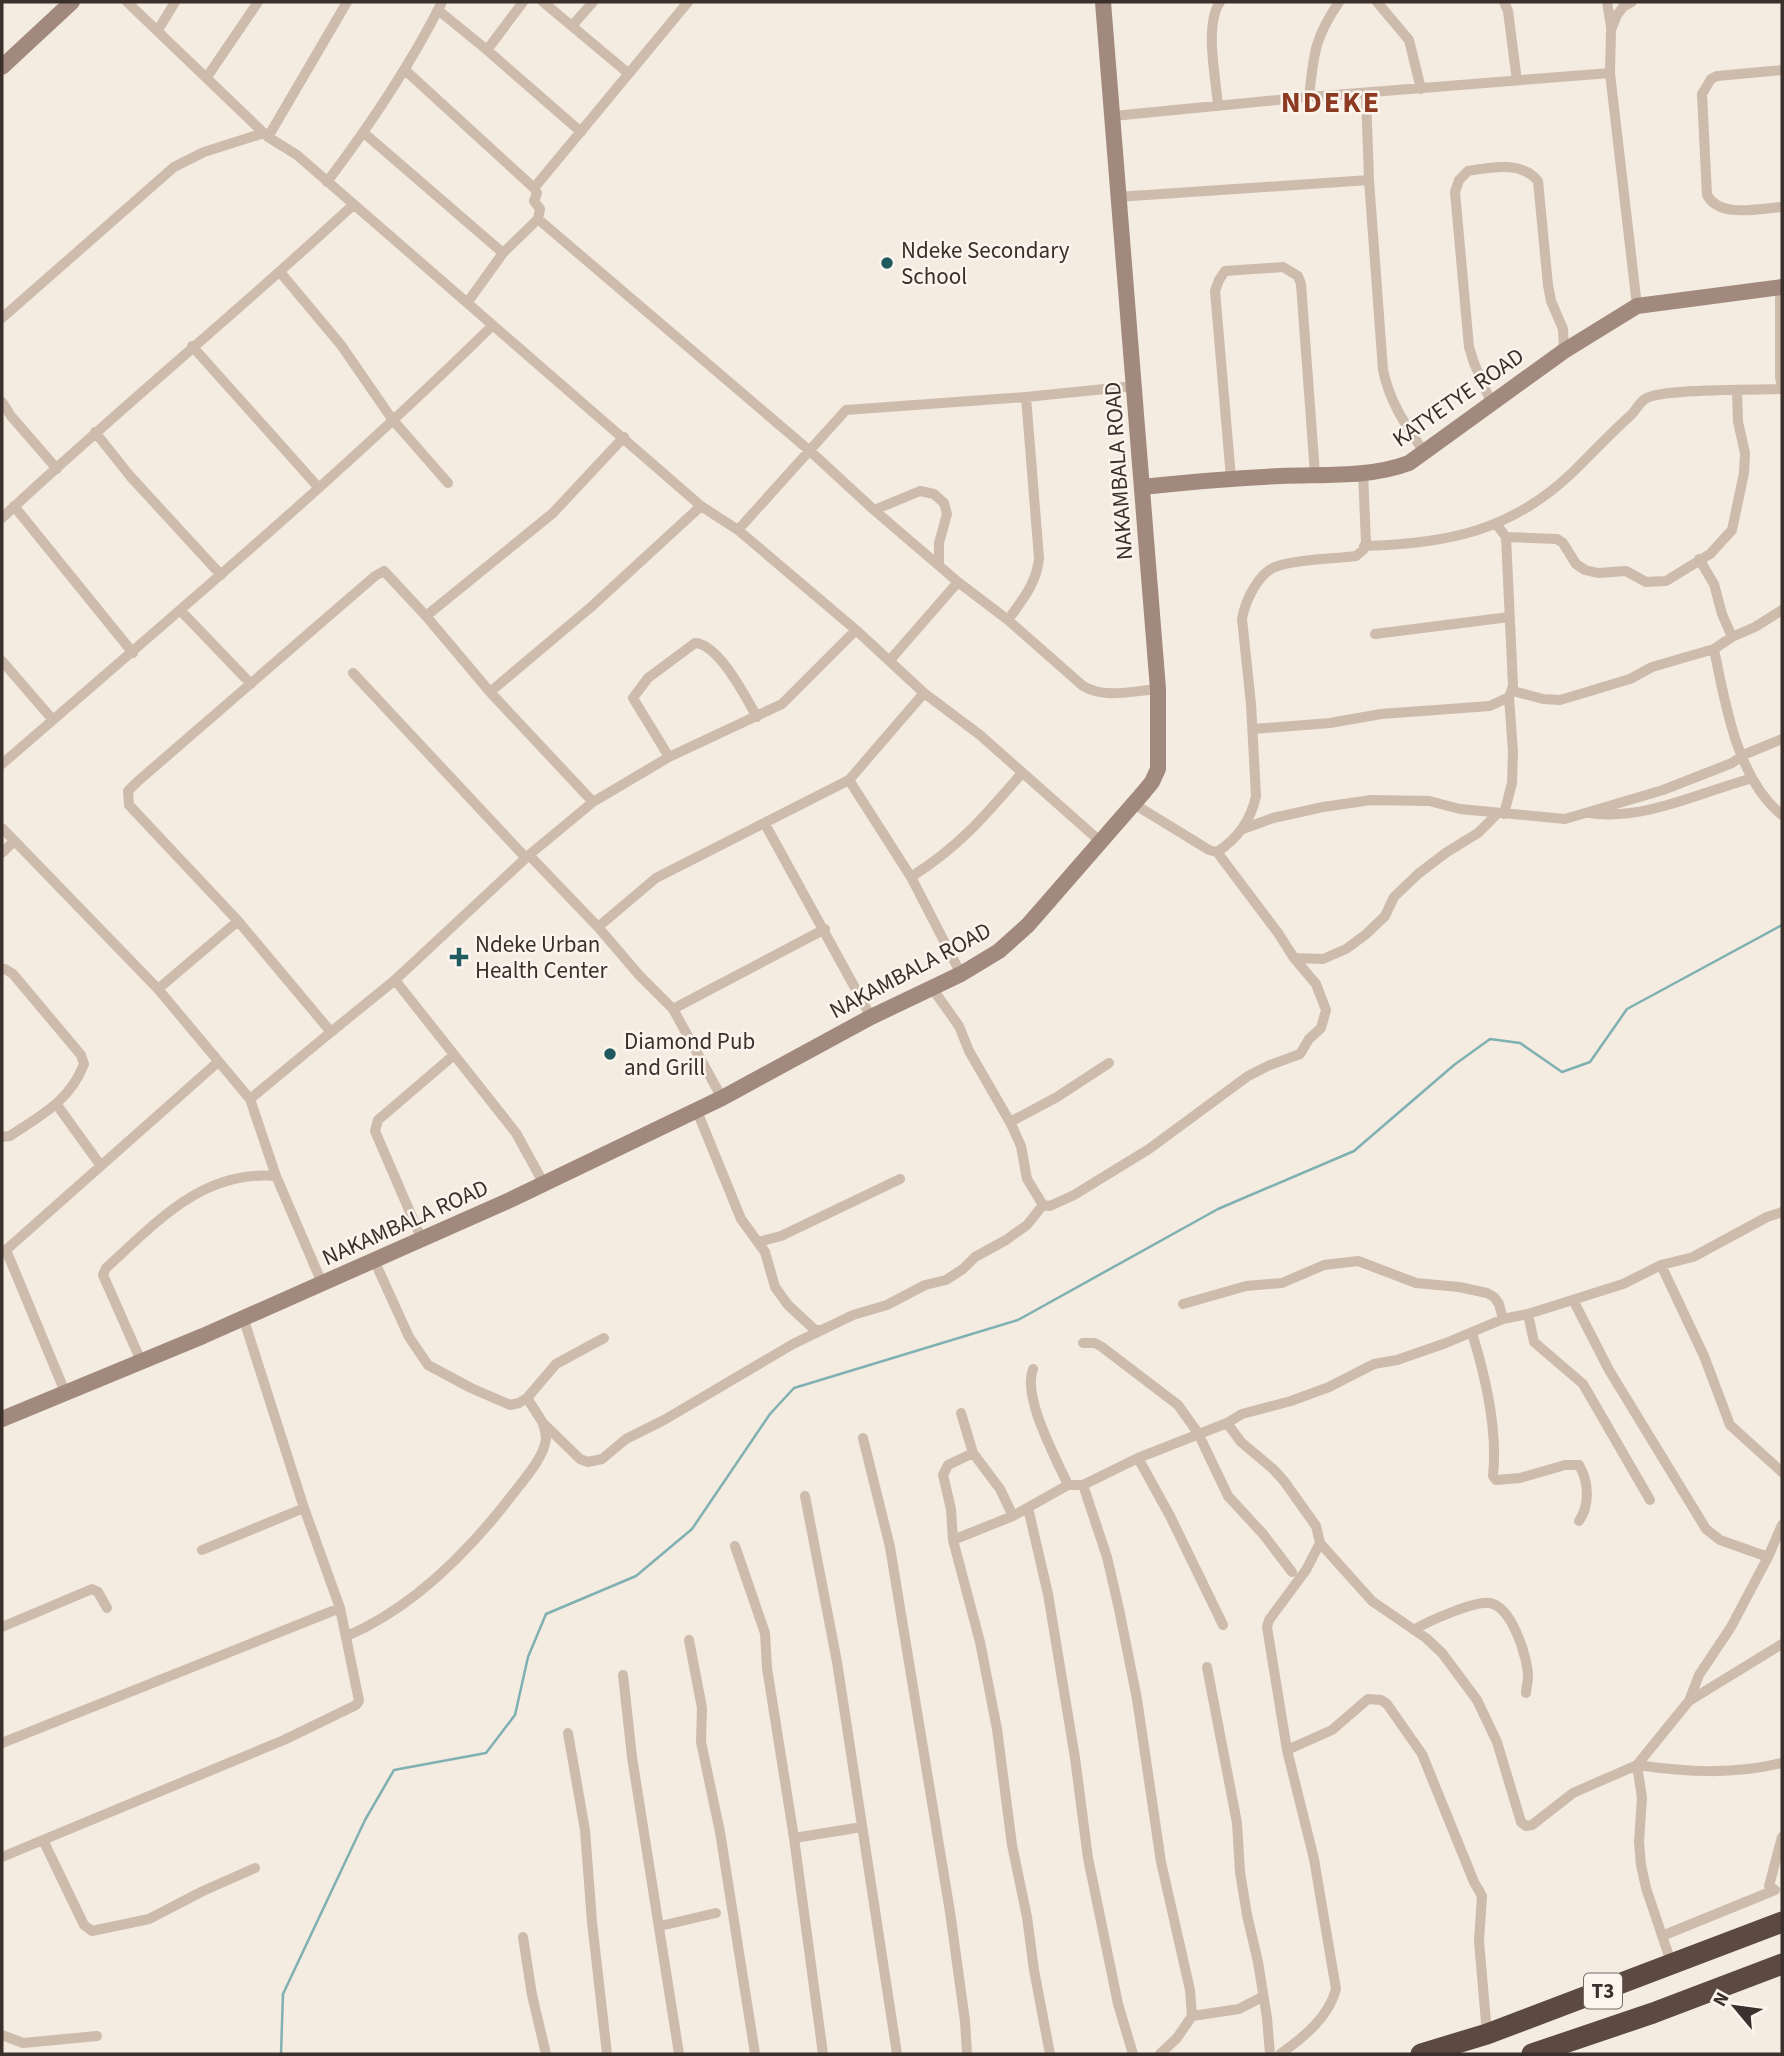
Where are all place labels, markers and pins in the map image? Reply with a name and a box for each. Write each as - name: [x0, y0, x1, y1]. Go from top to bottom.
- place label: Ndeke Secondary School: [901, 234, 1070, 293]
- marker: Ndeke Secondary School: [879, 255, 895, 271]
- place label: Ndeke Urban Health Center: [475, 928, 608, 987]
- marker: Ndeke Urban Health Center: [449, 947, 469, 967]
- place label: Diamond Pub and Grill: [624, 1025, 755, 1084]
- marker: Diamond Pub and Grill: [602, 1046, 618, 1062]

